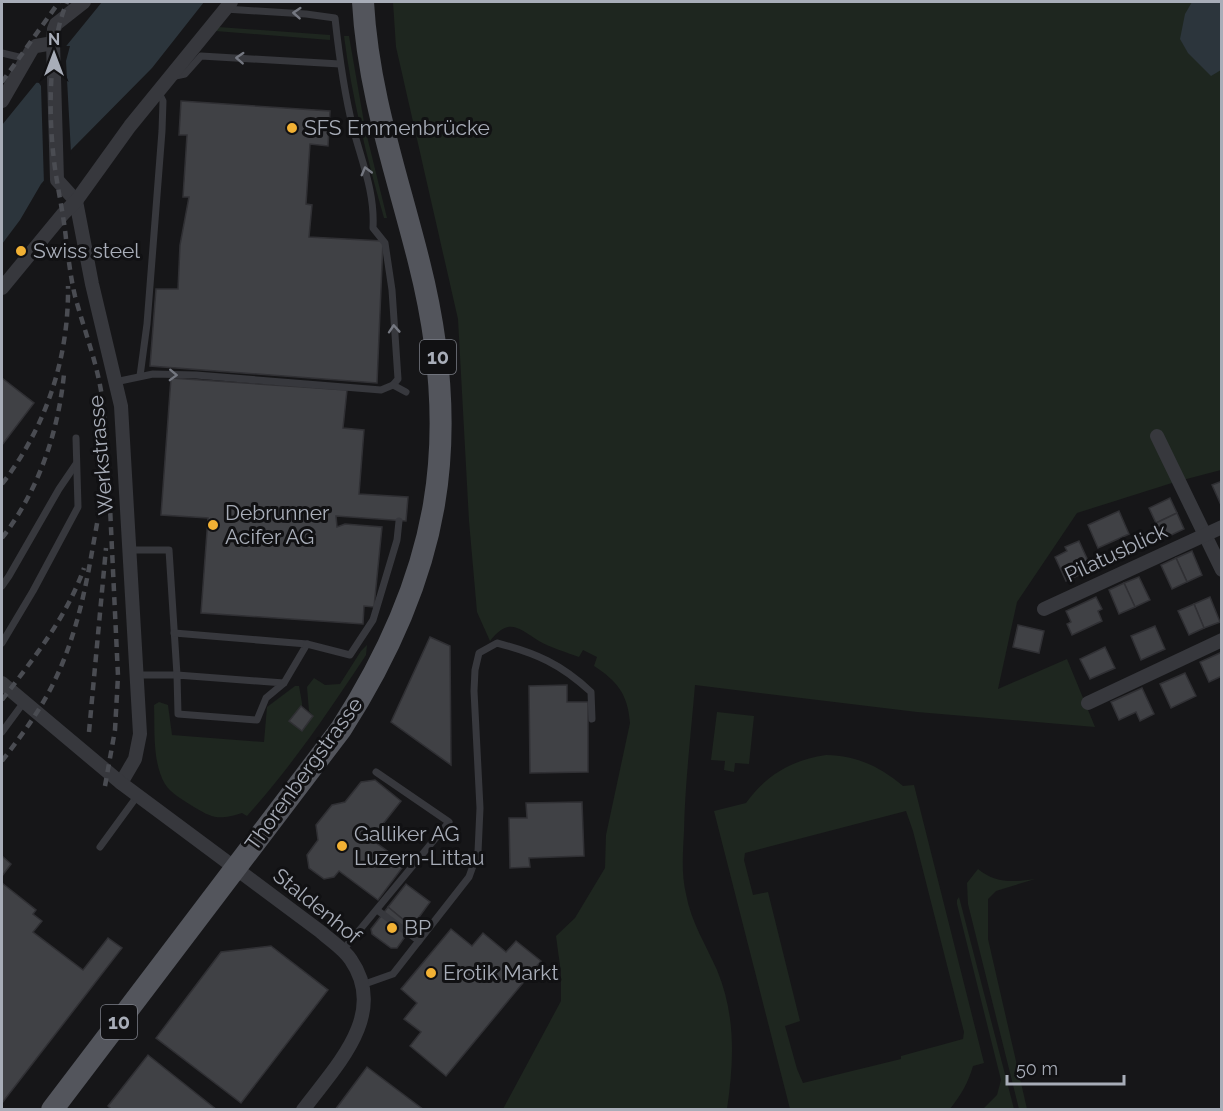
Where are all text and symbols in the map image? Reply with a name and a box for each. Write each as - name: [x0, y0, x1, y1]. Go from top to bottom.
- one-way arrow: [292, 7, 301, 20]
- north arrow: [24, 24, 84, 84]
- text: N: [48, 30, 60, 49]
- one-way arrow: [235, 52, 244, 65]
- place label: SFS Emmenbrücke: [304, 115, 490, 140]
- marker: SFS Emmenbrücke: [285, 121, 299, 135]
- one-way arrow: [360, 166, 373, 176]
- place label: Swiss steel: [33, 238, 140, 263]
- marker: Swiss steel: [14, 244, 28, 258]
- one-way arrow: [388, 324, 401, 333]
- road number: 10: [420, 340, 456, 374]
- one-way arrow: [168, 368, 177, 381]
- street label: Werkstrasse: [83, 394, 118, 516]
- place label: Debrunner Acifer AG: [225, 500, 330, 549]
- marker: Debrunner Acifer AG: [206, 518, 220, 532]
- street label: Pilatusblick: [1061, 518, 1171, 587]
- street label: Thorenbergstrasse: [240, 692, 368, 855]
- place label: Galliker AG Luzern-Littau: [354, 821, 484, 870]
- marker: Galliker AG Luzern-Littau: [335, 839, 349, 853]
- street label: Staldenhof: [268, 863, 367, 949]
- place label: BP: [404, 915, 431, 940]
- marker: BP: [385, 921, 399, 935]
- place label: Erotik Markt: [443, 960, 558, 985]
- marker: Erotik Markt: [424, 966, 438, 980]
- road number: 10: [101, 1005, 137, 1039]
- scale bar: [1007, 1048, 1124, 1086]
- text: 50 m: [1016, 1058, 1058, 1079]

